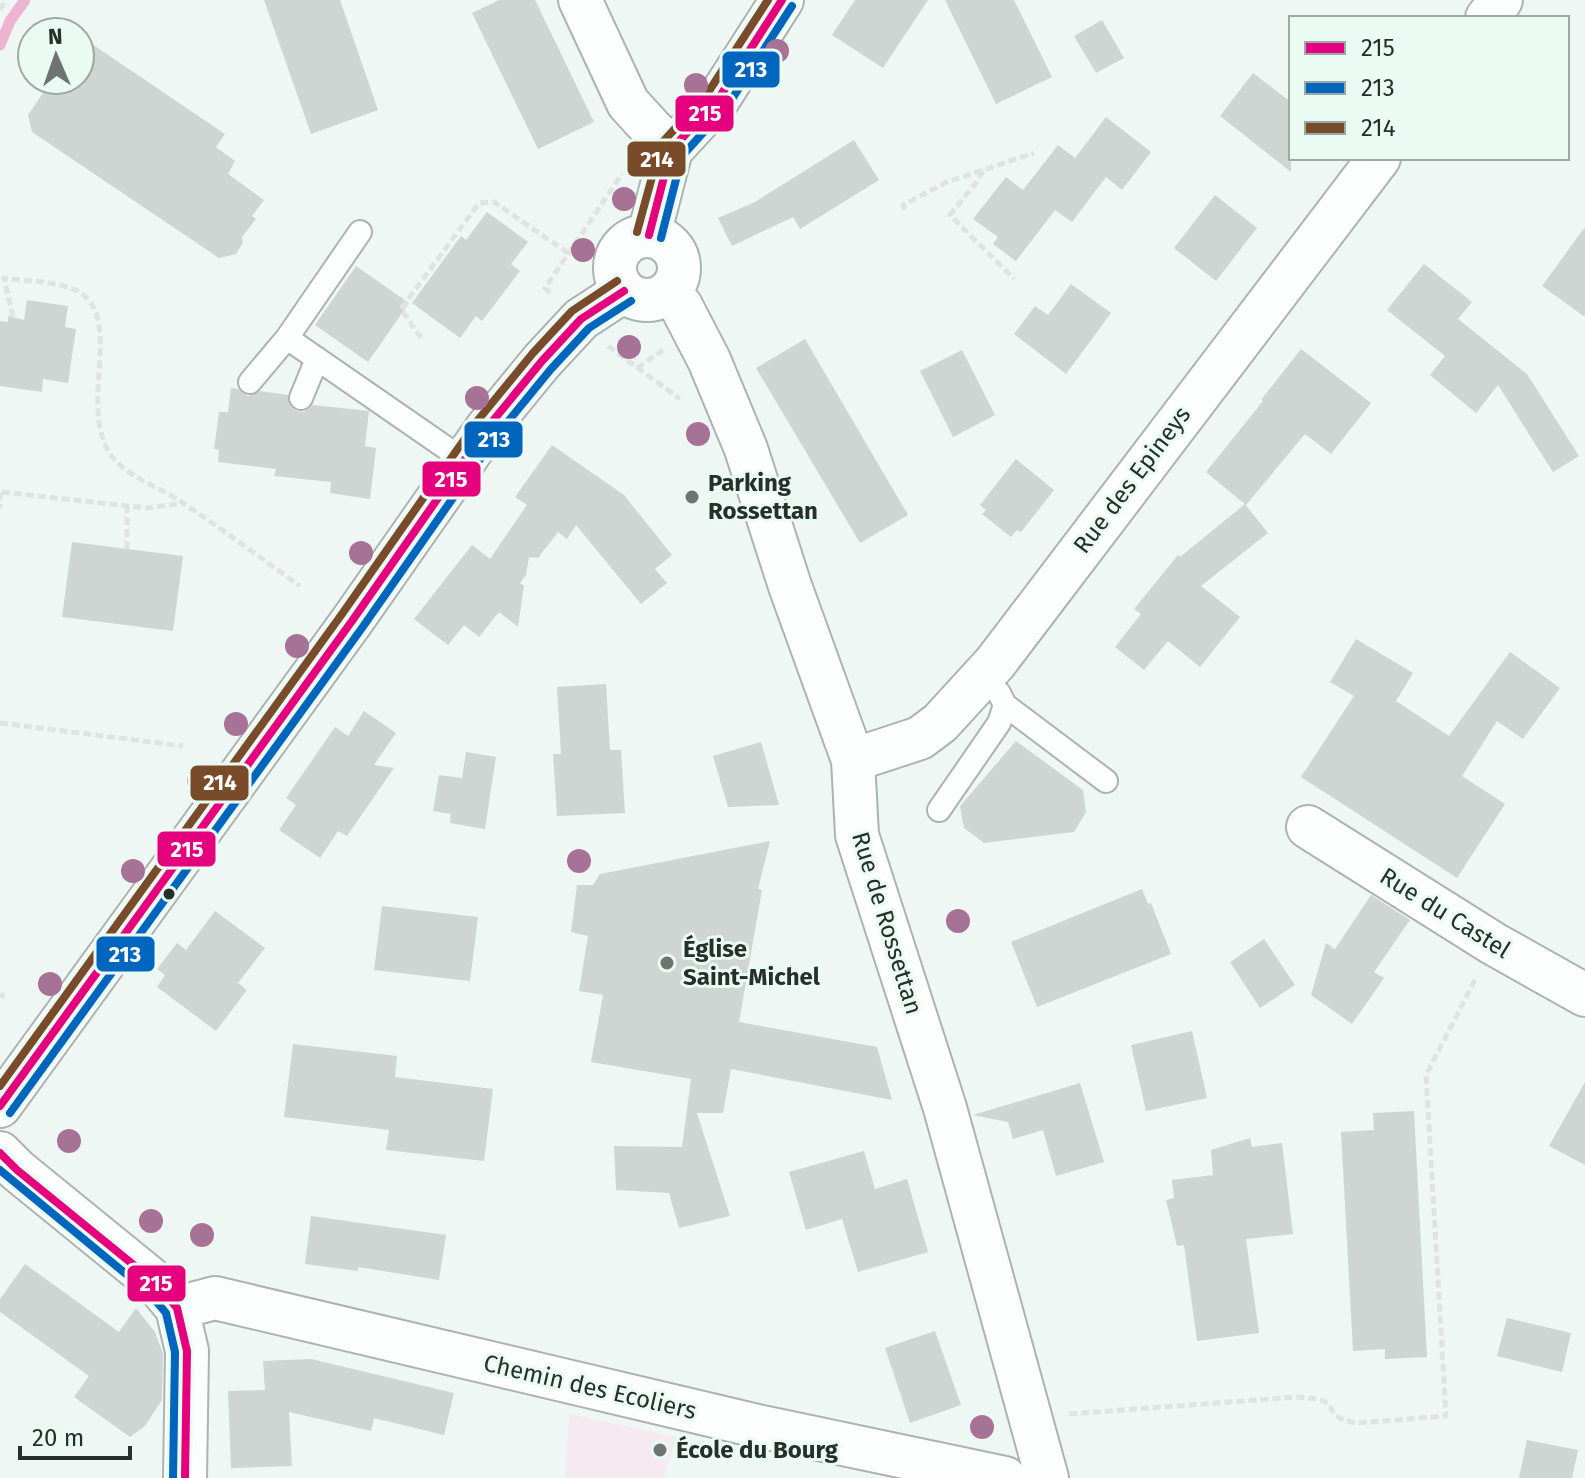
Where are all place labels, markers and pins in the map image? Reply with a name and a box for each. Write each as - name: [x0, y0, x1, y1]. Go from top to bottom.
- place label: Parking Rossettan: [708, 469, 818, 525]
- marker: Parking Rossettan: [683, 488, 701, 506]
- unlabelled marker: [161, 886, 177, 902]
- place label: Église Saint-Michel: [683, 934, 821, 991]
- marker: Église Saint-Michel: [658, 954, 676, 972]
- place label: École du Bourg: [676, 1435, 839, 1464]
- marker: École du Bourg: [651, 1441, 669, 1459]

